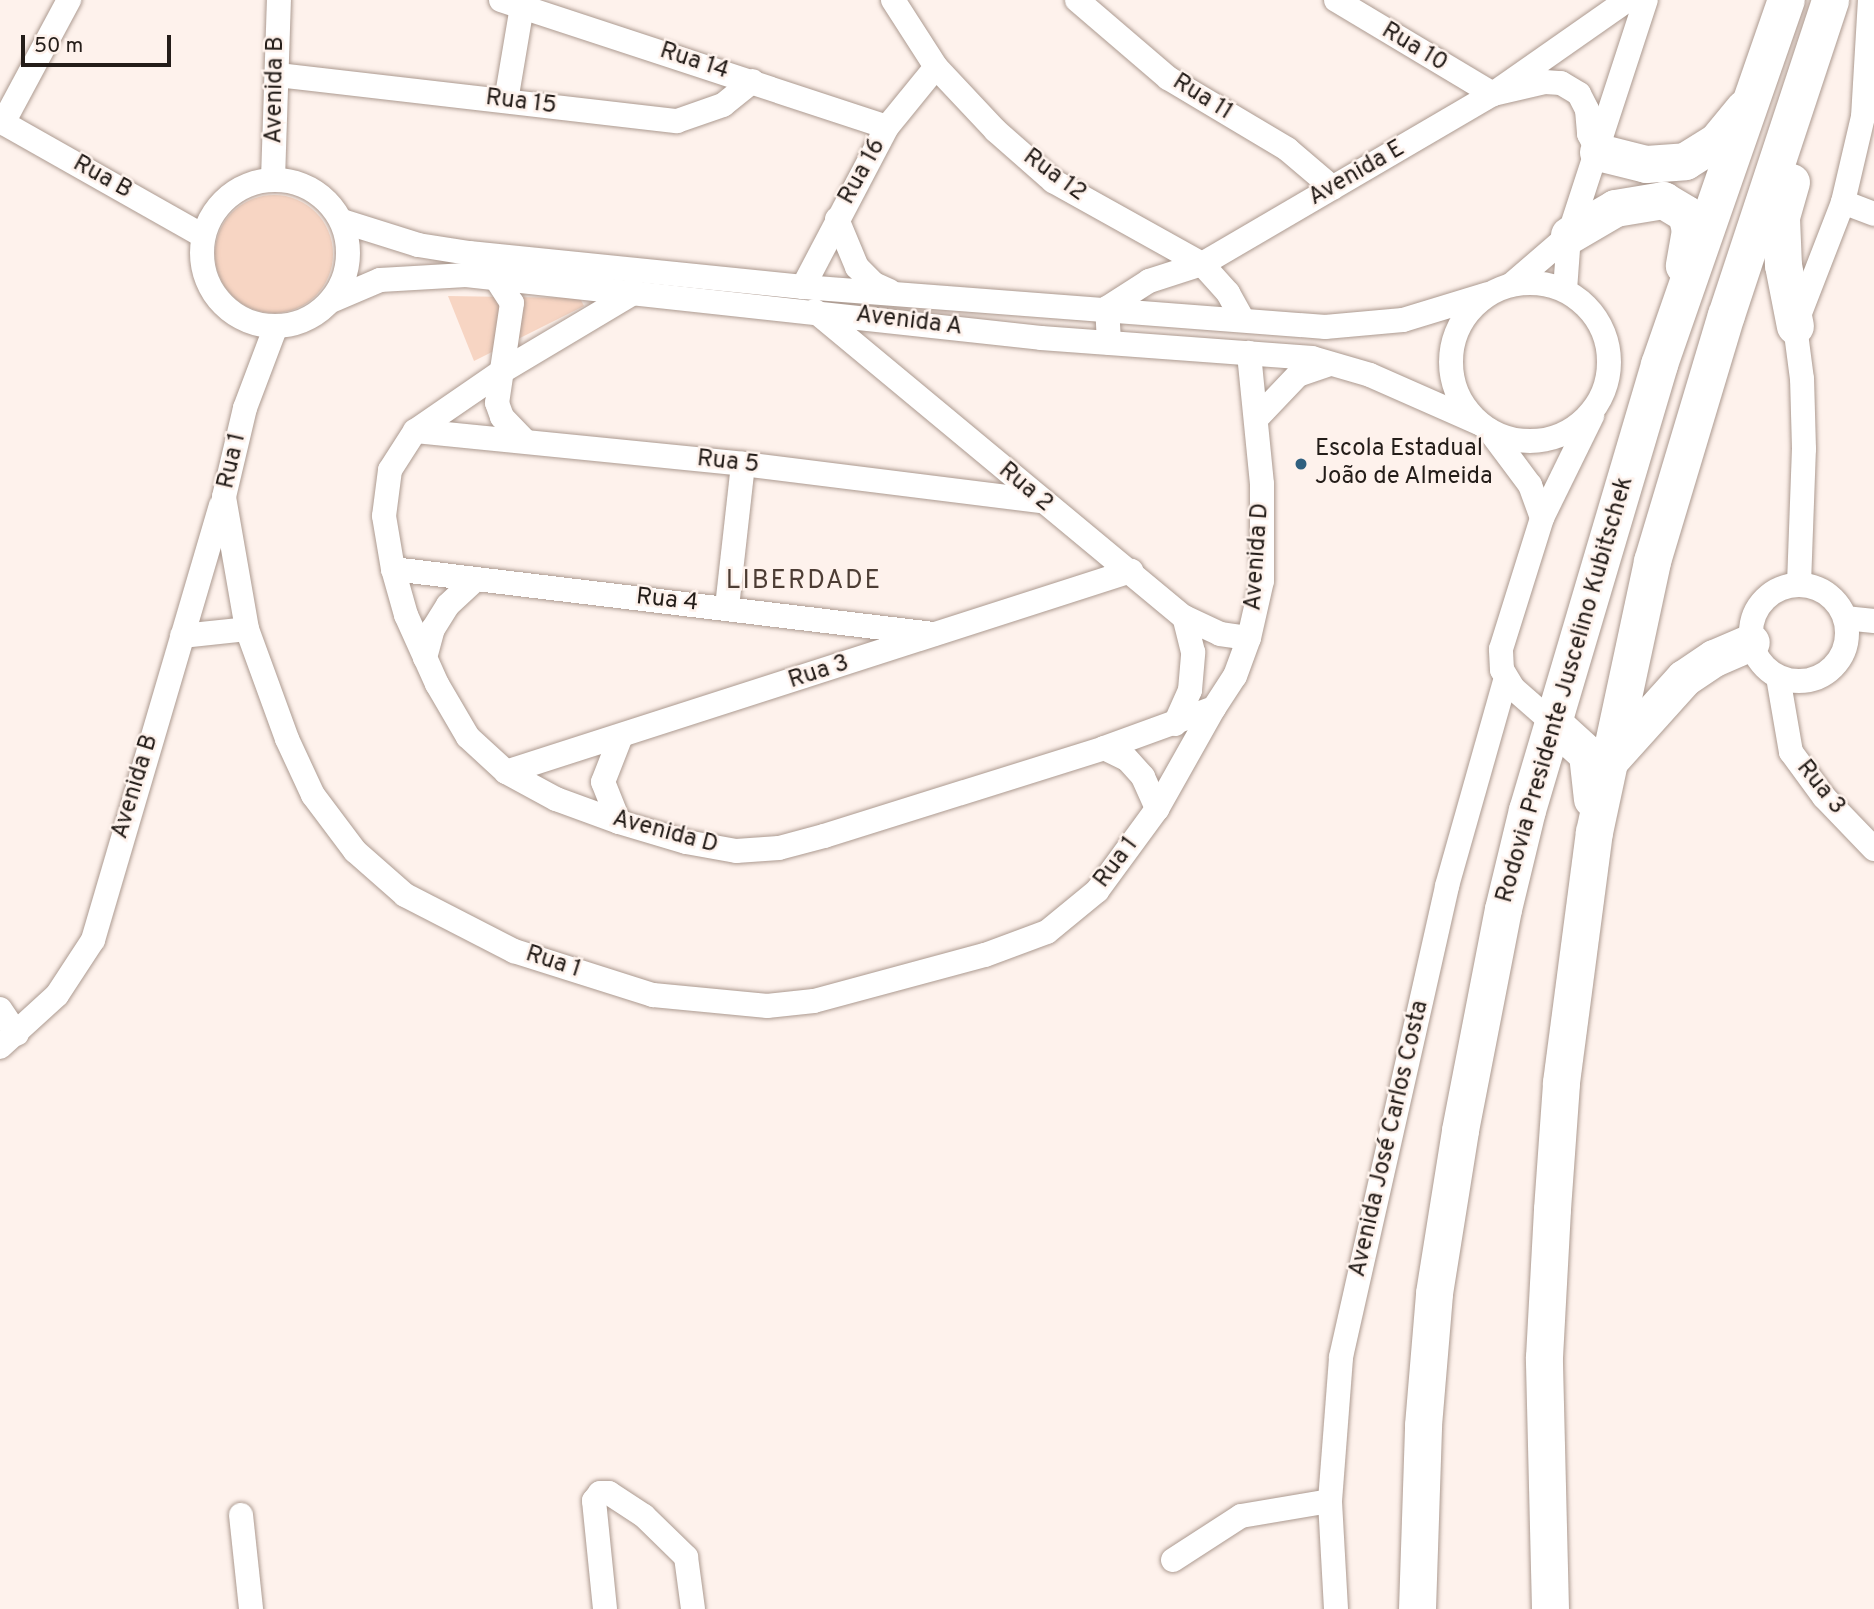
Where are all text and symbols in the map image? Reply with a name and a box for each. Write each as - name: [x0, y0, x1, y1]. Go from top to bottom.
- street label: Rua 10: [1376, 17, 1452, 79]
- scale bar: [24, 21, 175, 65]
- text: 50 m: [34, 33, 83, 60]
- street label: Avenida B: [261, 36, 291, 144]
- street label: Rua 14: [656, 37, 732, 87]
- street label: Rua 11: [1167, 68, 1237, 128]
- street label: Rua 15: [484, 84, 558, 122]
- street label: Rua 16: [833, 134, 893, 210]
- street label: Avenida E: [1304, 135, 1410, 213]
- street label: Rua 12: [1017, 143, 1091, 209]
- street label: Rua B: [67, 150, 137, 206]
- street label: Avenida A: [854, 301, 964, 343]
- street label: Rua 1: [213, 430, 253, 492]
- place label: Escola Estadual João de Almeida: [1315, 436, 1494, 492]
- street label: Rua 5: [695, 445, 761, 481]
- marker: Escola Estadual João de Almeida: [1293, 456, 1309, 472]
- street label: Rua 2: [992, 457, 1058, 519]
- street label: Rodovia Presidente Juscelino Kubitschek: [1491, 474, 1641, 906]
- street label: Avenida D: [1240, 502, 1276, 612]
- district label: LIBERDADE: [727, 566, 881, 598]
- street label: Rua 4: [634, 583, 700, 619]
- street label: Rua 3: [785, 650, 853, 696]
- street label: Avenida B: [107, 731, 165, 843]
- street label: Rua 3: [1789, 755, 1851, 821]
- street label: Avenida D: [609, 805, 721, 861]
- street label: Rua 1: [1088, 832, 1146, 894]
- street label: Rua 1: [522, 941, 584, 985]
- street label: Avenida José Carlos Costa: [1344, 998, 1436, 1280]

